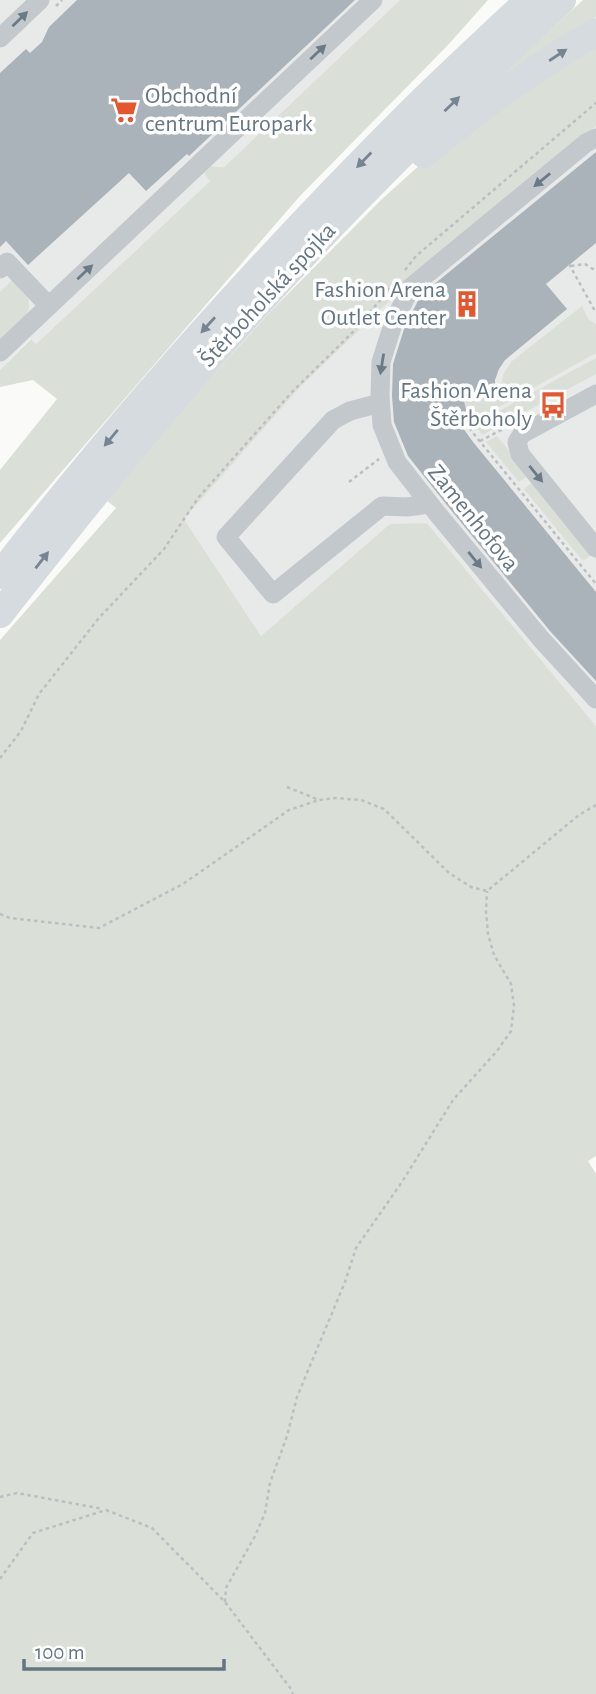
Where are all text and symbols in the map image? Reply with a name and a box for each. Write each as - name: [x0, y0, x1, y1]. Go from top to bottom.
- one-way arrow: [11, 11, 29, 27]
- one-way arrow: [309, 44, 327, 60]
- one-way arrow: [549, 49, 568, 62]
- place label: Obchodní centrum Europark: [145, 84, 313, 136]
- supermarket icon: Obchodní centrum Europark: [109, 95, 139, 125]
- one-way arrow: [443, 97, 460, 113]
- one-way arrow: [357, 151, 373, 168]
- one-way arrow: [534, 172, 552, 187]
- street label: Štěrboholská spojka: [195, 218, 341, 372]
- one-way arrow: [76, 264, 93, 280]
- place label: Fashion Arena Outlet Center: [314, 278, 446, 330]
- building icon: Fashion Arena Outlet Center: [452, 289, 482, 319]
- one-way arrow: [200, 316, 216, 334]
- one-way arrow: [376, 353, 387, 375]
- place label: Fashion Arena Štěrboholy: [400, 379, 532, 431]
- bus stop icon: Fashion Arena Štěrboholy: [538, 390, 568, 420]
- one-way arrow: [103, 429, 118, 447]
- street label: Zamenhofova: [423, 460, 523, 576]
- one-way arrow: [528, 464, 543, 482]
- one-way arrow: [468, 551, 483, 569]
- one-way arrow: [35, 552, 50, 570]
- scale bar: [24, 1628, 224, 1672]
- text: 100 m: [35, 1642, 85, 1663]

